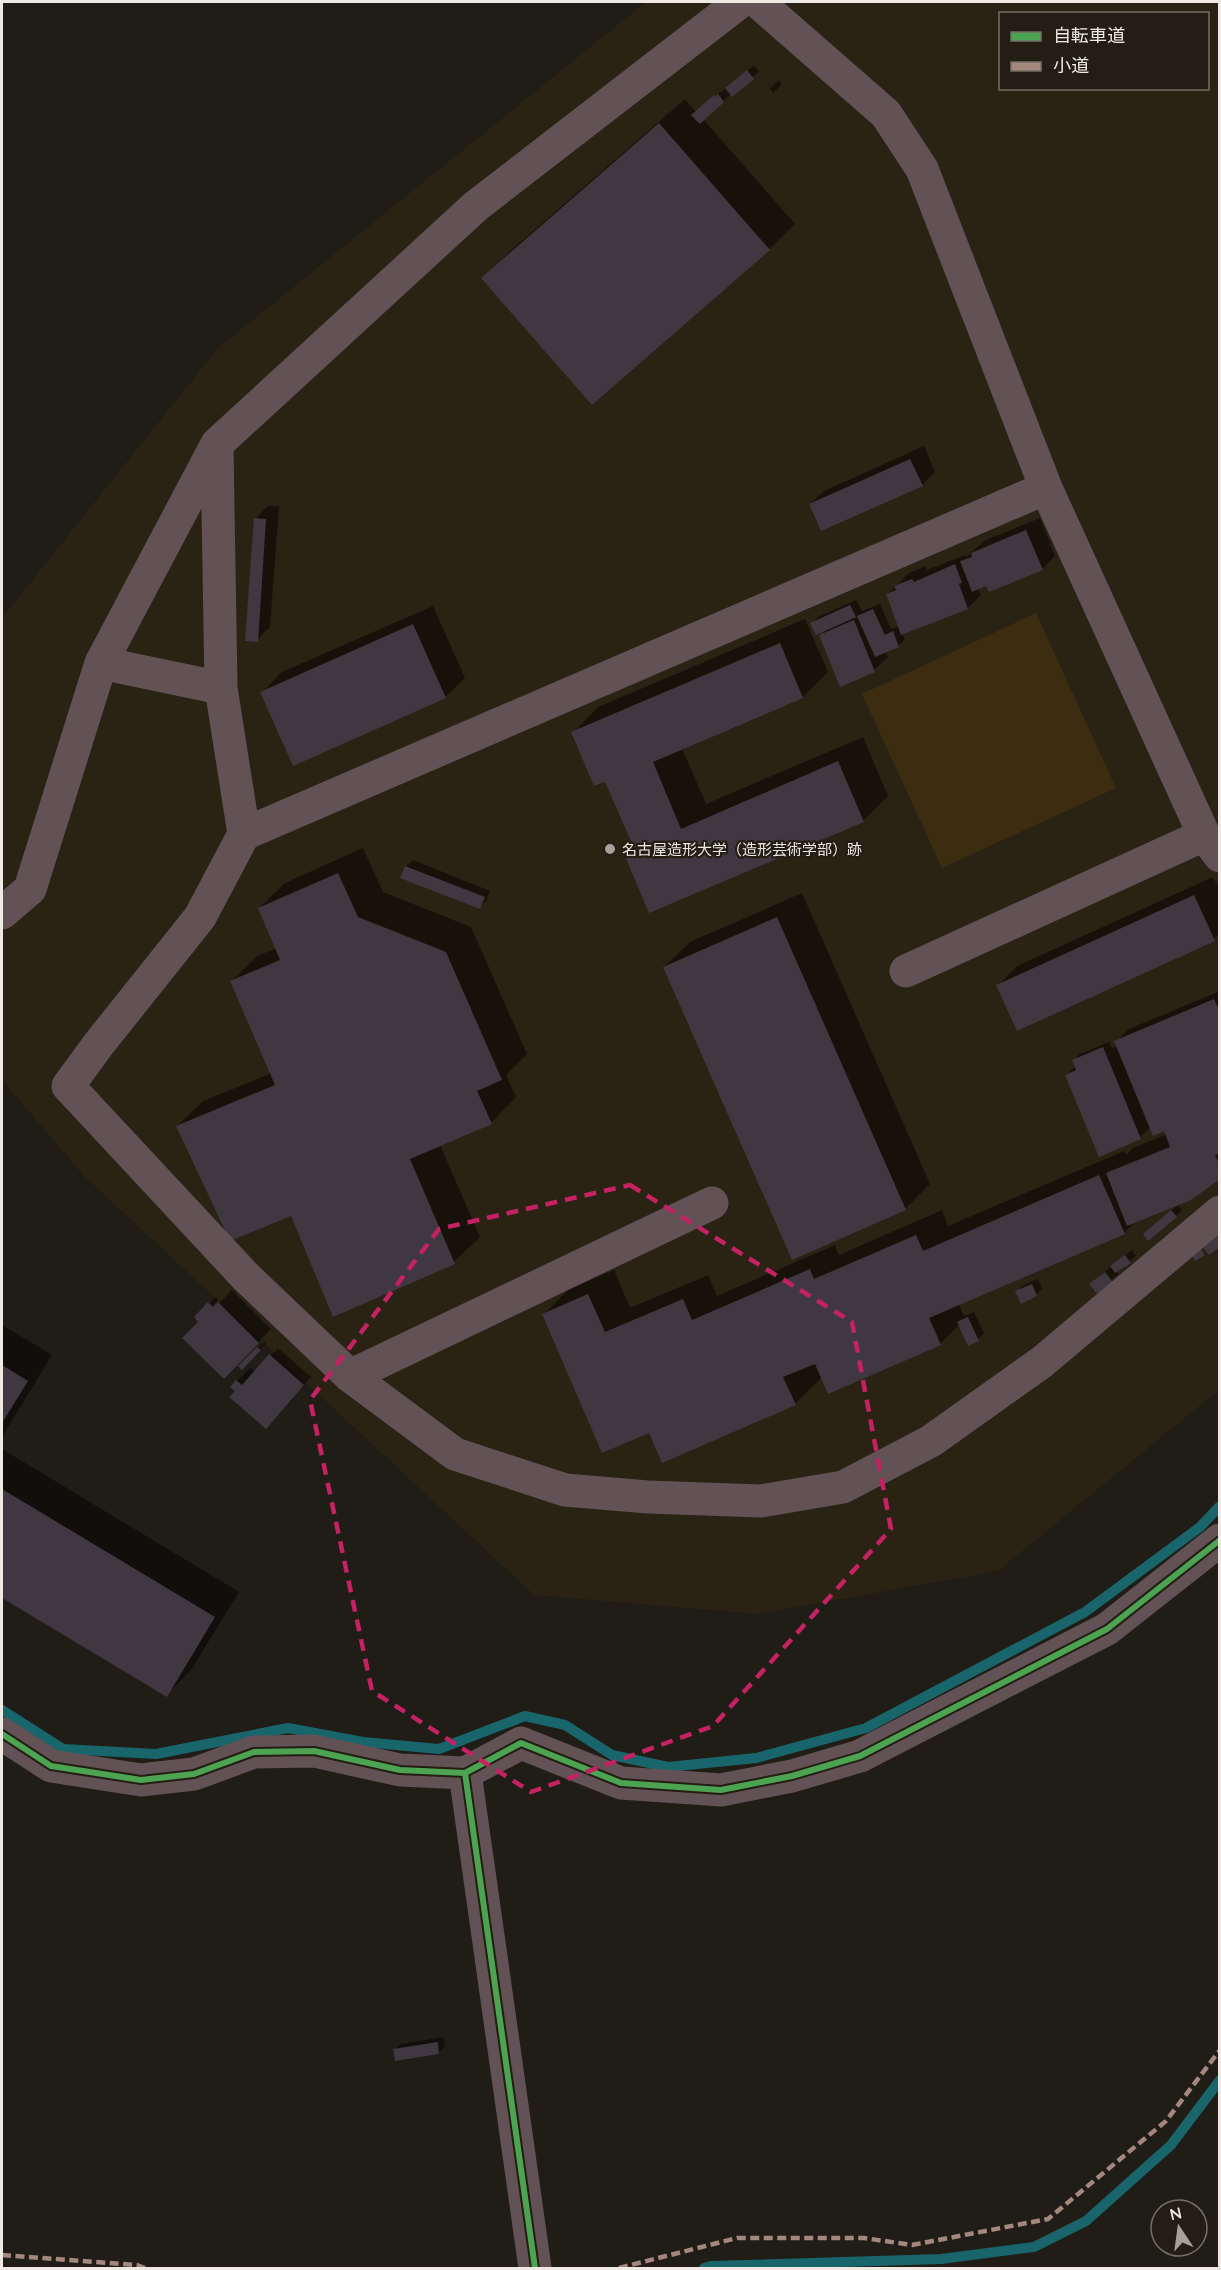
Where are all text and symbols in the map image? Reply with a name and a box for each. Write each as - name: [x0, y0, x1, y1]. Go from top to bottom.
- legend: [999, 12, 1209, 90]
- text: 自転車道: [1053, 24, 1125, 47]
- text: 小道: [1053, 54, 1089, 77]
- place label: 名古屋造形大学（造形芸術学部）跡: [622, 840, 862, 859]
- marker: 名古屋造形大学（造形芸術学部）跡: [603, 842, 617, 856]
- north arrow: [1149, 2198, 1209, 2258]
- text: N: [1168, 2202, 1184, 2224]

